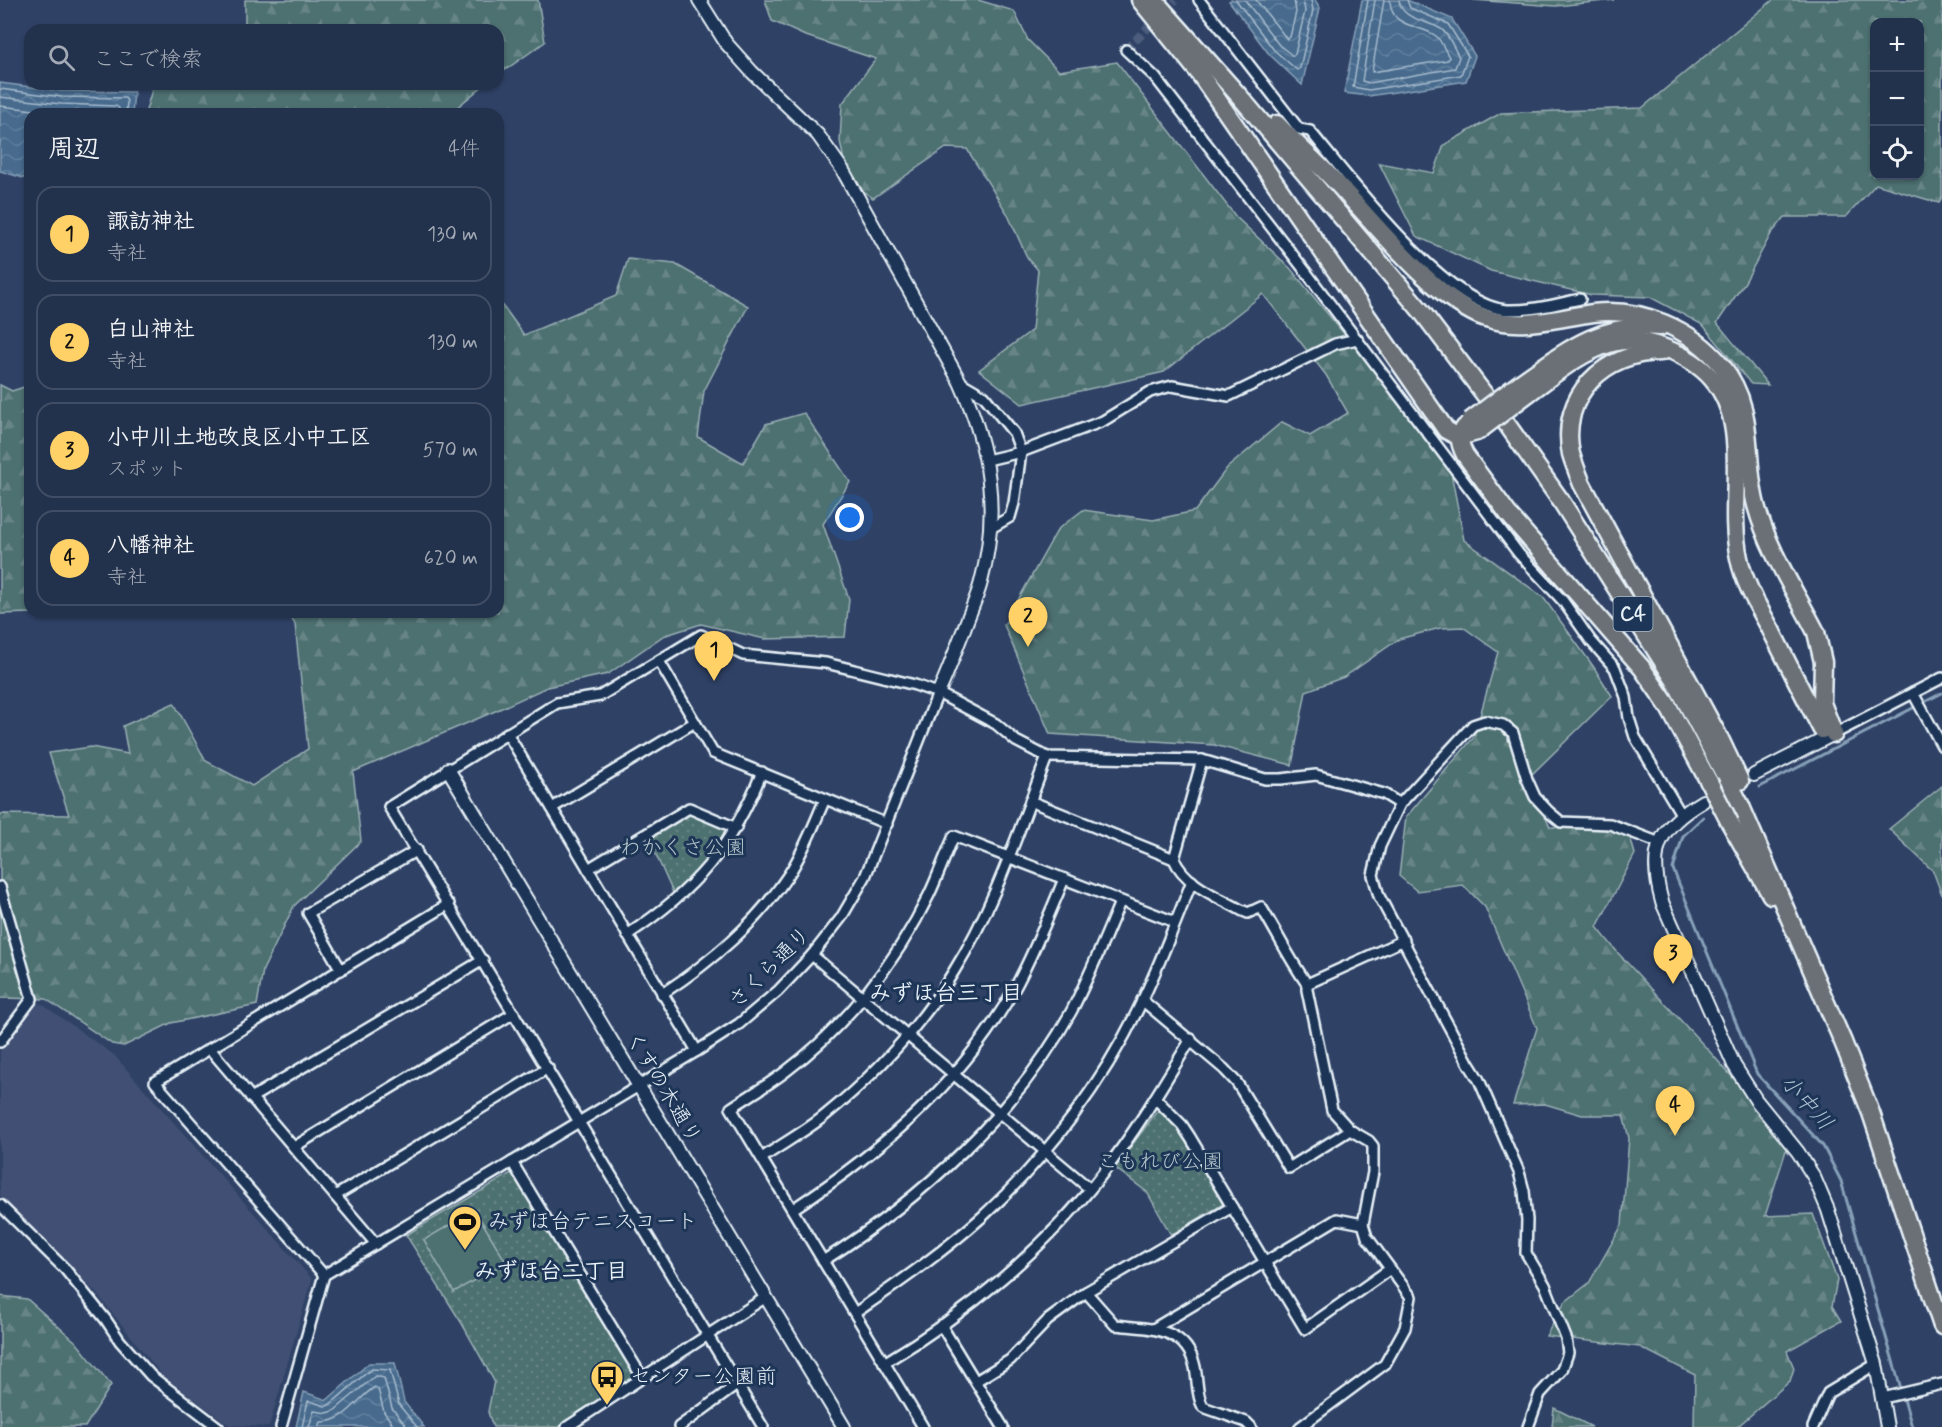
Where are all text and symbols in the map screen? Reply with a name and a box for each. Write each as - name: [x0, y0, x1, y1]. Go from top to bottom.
- map controls: [1870, 18, 1924, 180]
- button: +: [1870, 18, 1924, 72]
- search box: [24, 24, 504, 90]
- icon: search: [45, 41, 78, 74]
- text: ここで検索: [93, 46, 203, 74]
- button: −: [1870, 72, 1924, 126]
- button: locate: [1870, 126, 1924, 180]
- text: 周辺: [48, 133, 100, 167]
- text: 4件: [448, 136, 480, 163]
- text: 諏訪神社: [107, 208, 195, 236]
- text: 1: [65, 221, 74, 248]
- text: 130 m: [427, 221, 478, 248]
- text: 寺社: [107, 240, 147, 267]
- text: 白山神社: [107, 316, 195, 344]
- text: 2: [65, 329, 74, 356]
- text: 130 m: [427, 329, 478, 356]
- text: 寺社: [107, 348, 147, 375]
- text: 小中川土地改良区小中工区: [107, 424, 371, 452]
- text: 3: [65, 437, 74, 464]
- text: 570 m: [423, 437, 478, 464]
- text: スポット: [107, 456, 187, 483]
- your location: [835, 503, 864, 532]
- text: 八幡神社: [107, 532, 195, 560]
- text: 4: [64, 545, 75, 572]
- text: 620 m: [424, 545, 478, 572]
- text: 寺社: [107, 564, 147, 591]
- road number: C4: [1614, 597, 1652, 631]
- pin: 2: [1008, 598, 1048, 647]
- pin: 1: [694, 632, 734, 681]
- park label: わかくさ公園: [620, 834, 746, 862]
- street label: さくら通り: [723, 921, 817, 1015]
- pin: 3: [1654, 934, 1692, 984]
- district label: みずほ台三丁目: [869, 980, 1023, 1008]
- street label: くすの木通り: [619, 1027, 707, 1149]
- water label: 小中川: [1774, 1069, 1838, 1137]
- pin: 4: [1656, 1086, 1694, 1136]
- park label: こもれび公園: [1097, 1148, 1223, 1176]
- sports icon: みずほ台テニスコート: [447, 1204, 483, 1251]
- place label: みずほ台テニスコート: [488, 1208, 698, 1236]
- district label: みずほ台二丁目: [474, 1258, 628, 1286]
- bus stop icon: センター公園前: [589, 1359, 625, 1406]
- place label: センター公園前: [630, 1363, 776, 1391]

